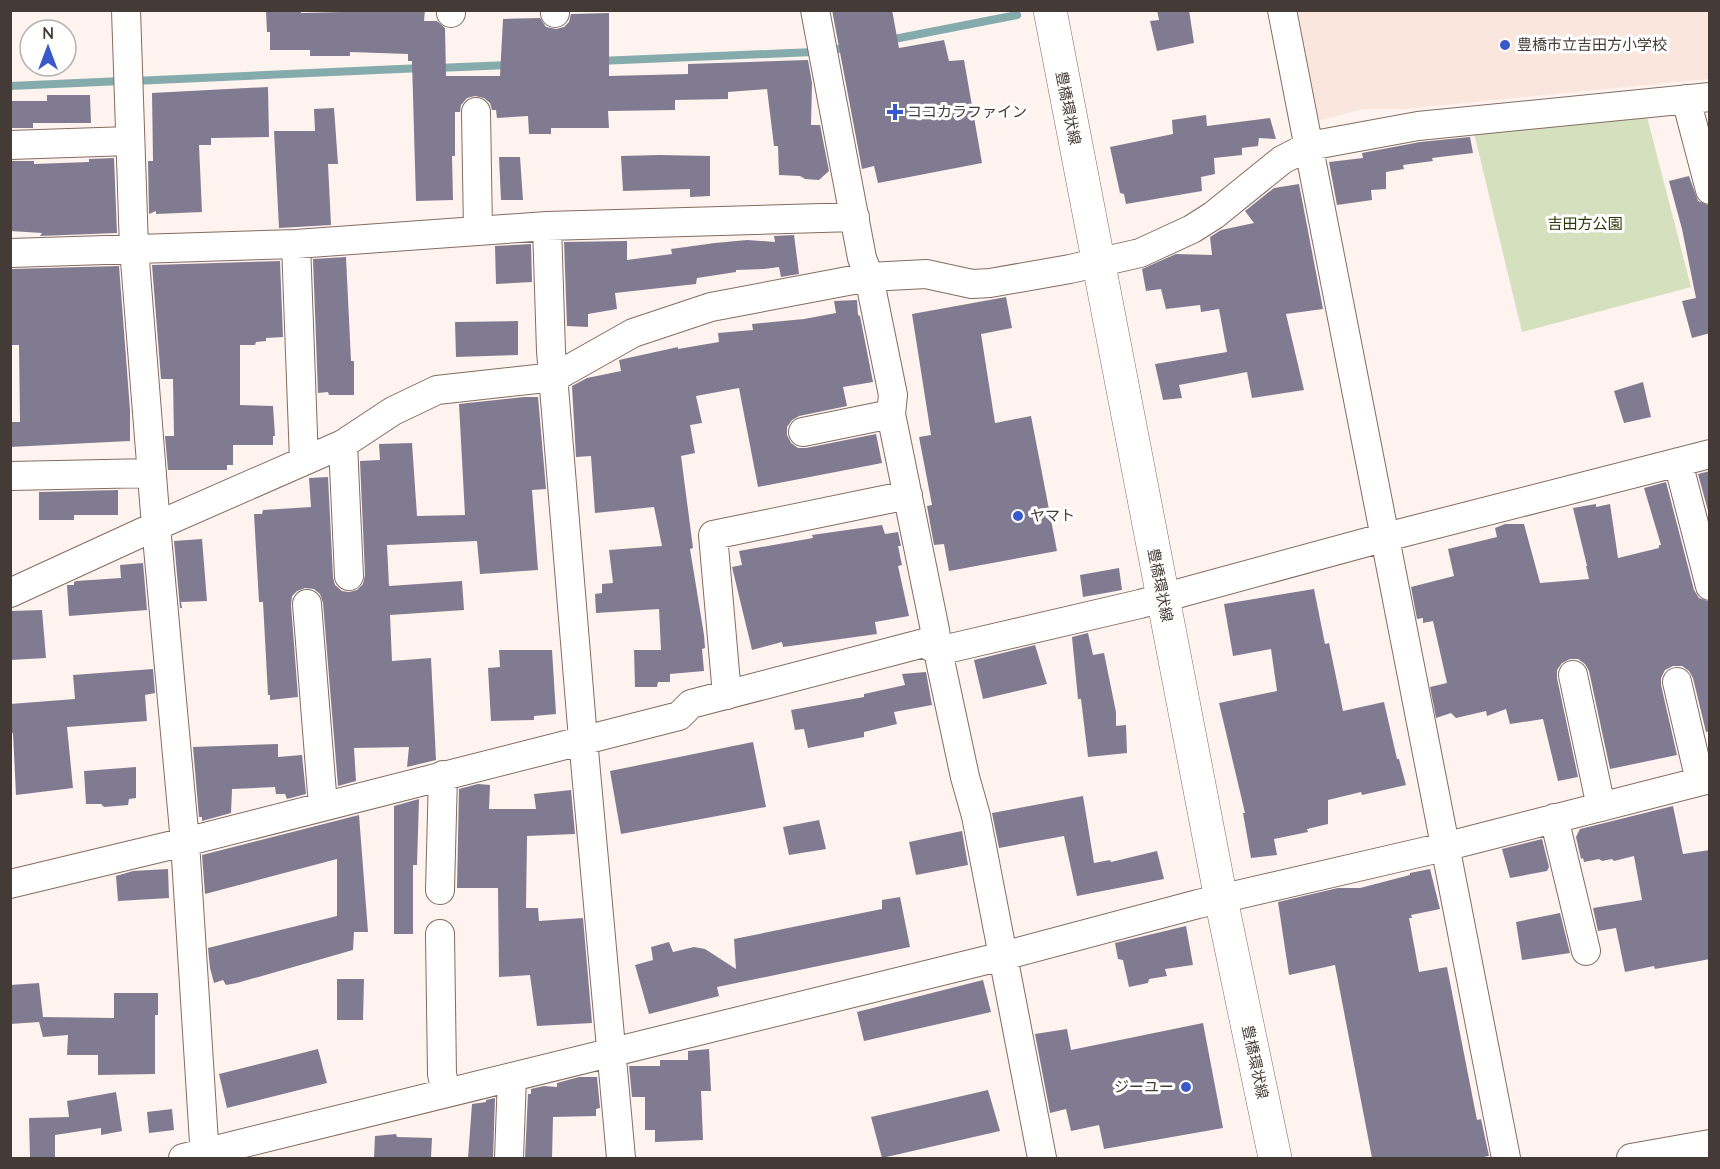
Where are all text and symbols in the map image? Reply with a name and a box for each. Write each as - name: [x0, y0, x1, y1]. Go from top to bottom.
- north arrow: [18, 18, 78, 78]
- text: N: [42, 23, 54, 43]
- place label: 豊橋市立吉田方小学校: [1517, 35, 1667, 54]
- marker: 豊橋市立吉田方小学校: [1498, 38, 1512, 52]
- street label: 豊橋環状線: [1052, 69, 1085, 147]
- place label: ココカラファイン: [907, 102, 1027, 121]
- marker: ココカラファイン: [888, 105, 902, 119]
- park label: 吉田方公園: [1547, 214, 1623, 233]
- place label: ヤマト: [1030, 506, 1075, 525]
- marker: ヤマト: [1011, 509, 1025, 523]
- street label: 豊橋環状線: [1144, 546, 1177, 624]
- street label: 豊橋環状線: [1238, 1023, 1273, 1101]
- place label: ジーユー: [1114, 1077, 1174, 1096]
- marker: ジーユー: [1179, 1080, 1193, 1094]

